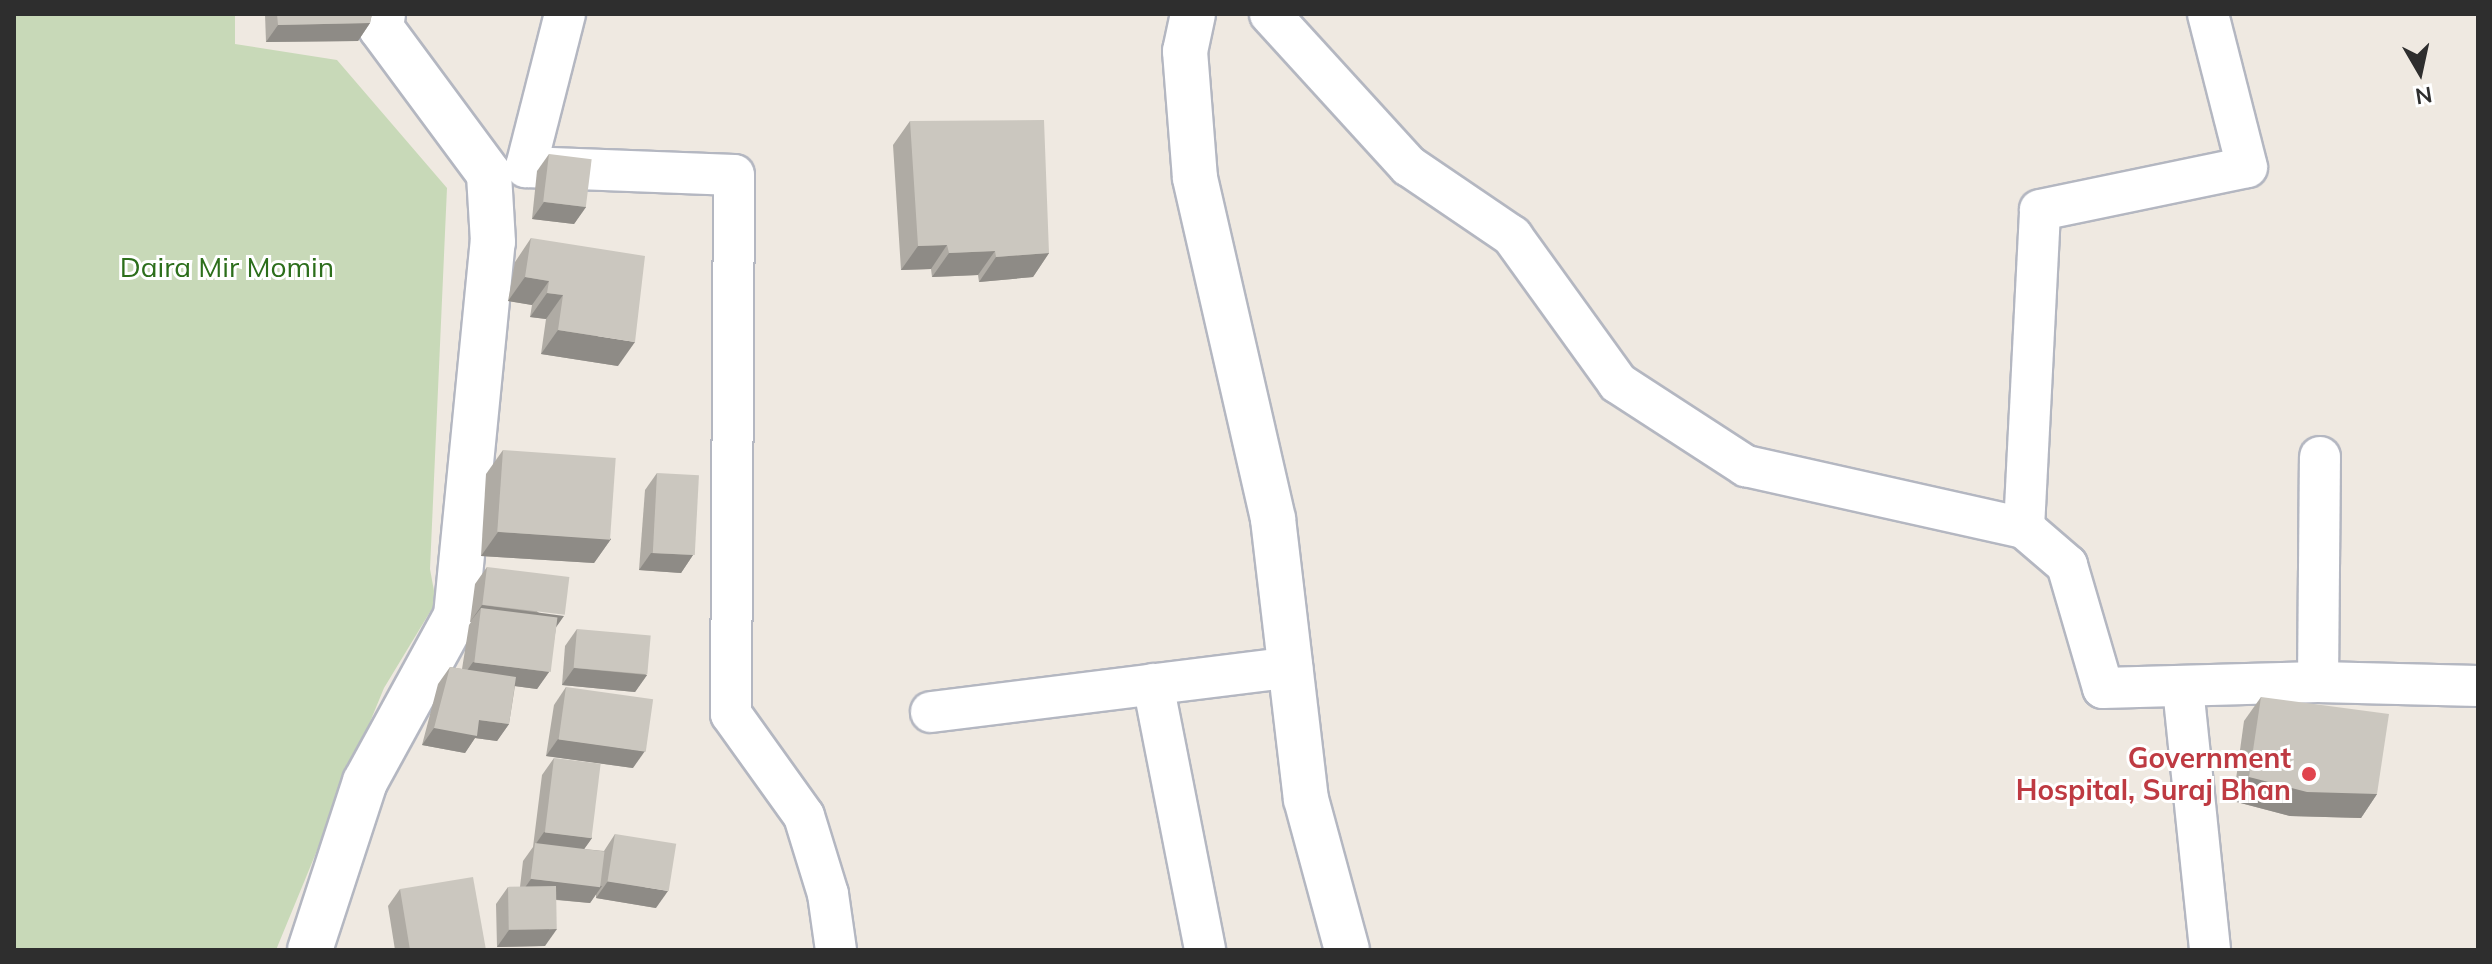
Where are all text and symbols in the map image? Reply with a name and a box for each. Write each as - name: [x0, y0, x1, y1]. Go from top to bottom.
- north arrow: [2380, 32, 2460, 112]
- text: N: [2413, 81, 2434, 111]
- park label: Daira Mir Momin: [120, 250, 334, 284]
- place label: Government Hospital, Suraj Bhan: [2016, 741, 2291, 807]
- marker: Government Hospital, Suraj Bhan: [2298, 763, 2320, 785]

